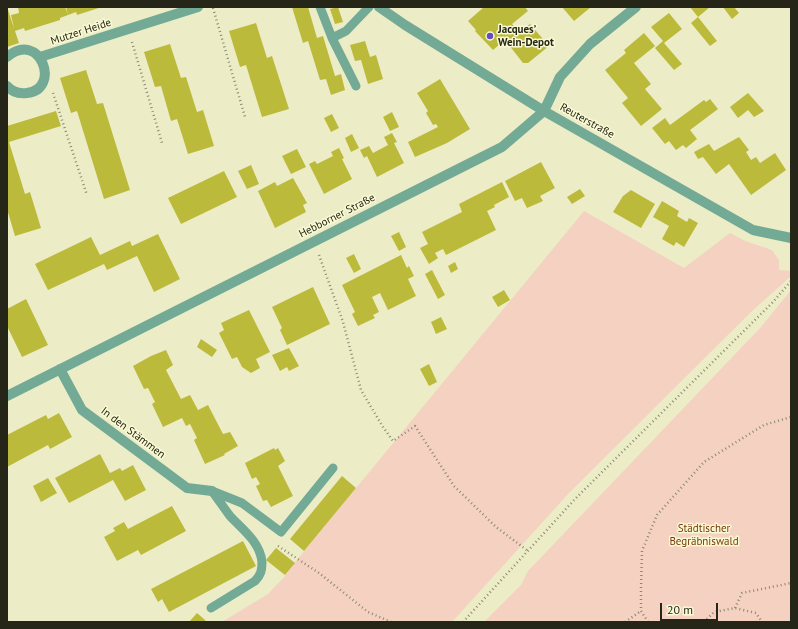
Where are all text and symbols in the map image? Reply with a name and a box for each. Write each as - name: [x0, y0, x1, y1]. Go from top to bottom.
- street label: Mutzer Heide: [49, 16, 113, 48]
- place label: Jacques’ Wein-Depot: [498, 23, 554, 49]
- marker: Jacques’ Wein-Depot: [485, 31, 495, 41]
- street label: Reuterstraße: [558, 101, 616, 141]
- street label: Hebborner Straße: [297, 191, 377, 241]
- street label: In den Stämmen: [98, 405, 168, 461]
- park label: Städtischer Begräbniswald: [669, 522, 739, 548]
- scale bar: [662, 595, 720, 621]
- text: 20 m: [667, 602, 693, 617]

